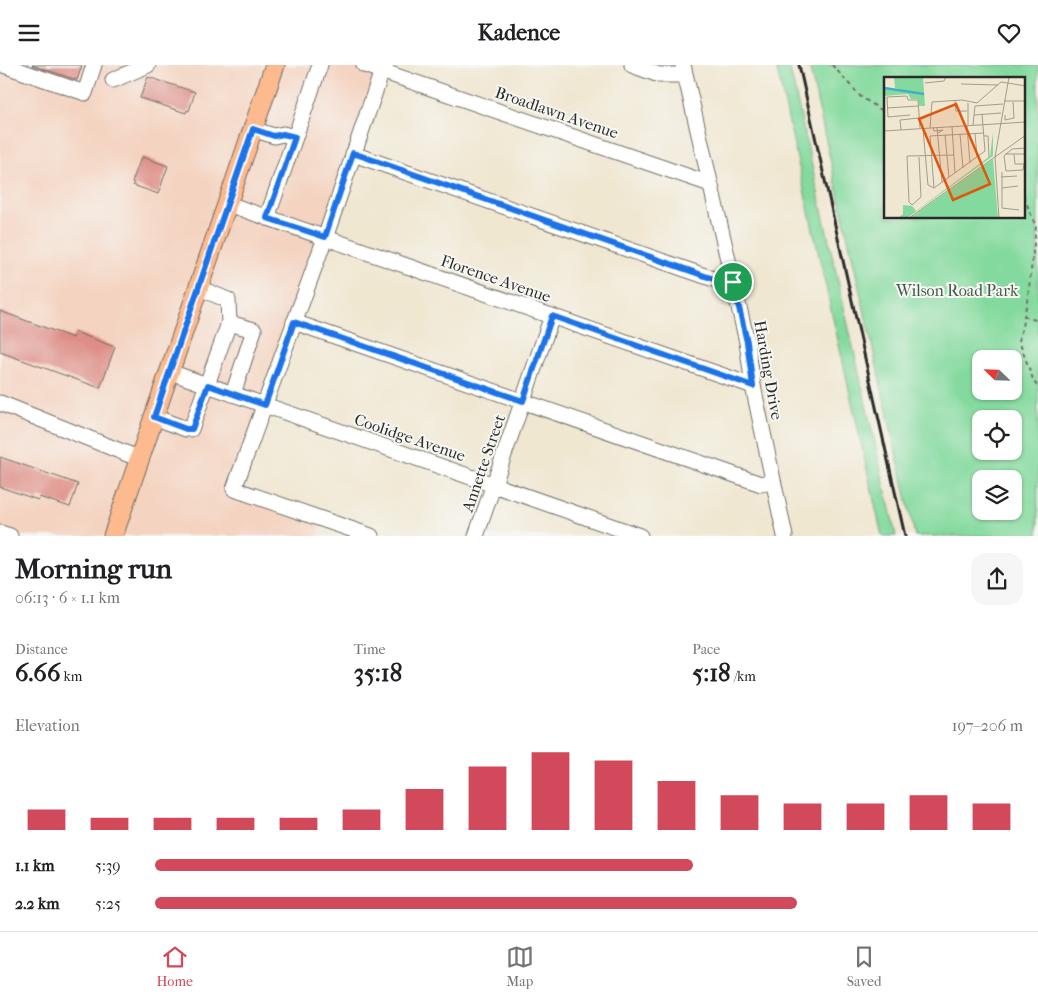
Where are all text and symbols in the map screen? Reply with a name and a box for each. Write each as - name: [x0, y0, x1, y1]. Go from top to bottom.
- icon: menu: [15, 19, 43, 47]
- icon: heart: [995, 19, 1023, 47]
- text: Kadence: [478, 20, 560, 46]
- inset map: [884, 77, 1026, 219]
- street label: Broadlawn Avenue: [493, 82, 621, 143]
- street label: Florence Avenue: [438, 251, 553, 306]
- pin: [712, 261, 754, 303]
- icon: arrive: [719, 268, 747, 296]
- park label: Wilson Road Park: [895, 281, 1019, 300]
- street label: Harding Drive: [750, 319, 787, 421]
- north arrow: [972, 350, 1022, 400]
- map controls: [972, 350, 1022, 520]
- street label: Coolidge Avenue: [352, 410, 468, 465]
- button: locate: [972, 410, 1022, 460]
- street label: Annette Street: [458, 412, 509, 515]
- button: layers: [972, 470, 1022, 520]
- text: Morning run: [15, 552, 172, 585]
- button: share: [971, 553, 1023, 605]
- text: 06:13 · 6 × 1.1 km: [15, 588, 120, 607]
- text: Distance: [15, 641, 68, 658]
- text: Time: [354, 641, 385, 658]
- text: Pace: [692, 641, 720, 658]
- text: 6.66: [15, 658, 60, 687]
- text: 35:18: [354, 658, 402, 687]
- text: 5:18: [692, 658, 731, 687]
- text: km: [60, 668, 82, 685]
- text: /km: [731, 668, 756, 685]
- text: Elevation: [15, 716, 80, 735]
- text: 197–206 m: [952, 716, 1023, 735]
- text: 1.1 km: [15, 856, 54, 875]
- text: 5:39: [95, 856, 121, 875]
- text: 2.2 km: [15, 894, 60, 913]
- text: 5:25: [95, 894, 121, 913]
- tab: Home: [156, 943, 193, 990]
- tab: Map: [506, 943, 534, 990]
- tab: Saved: [847, 943, 882, 990]

